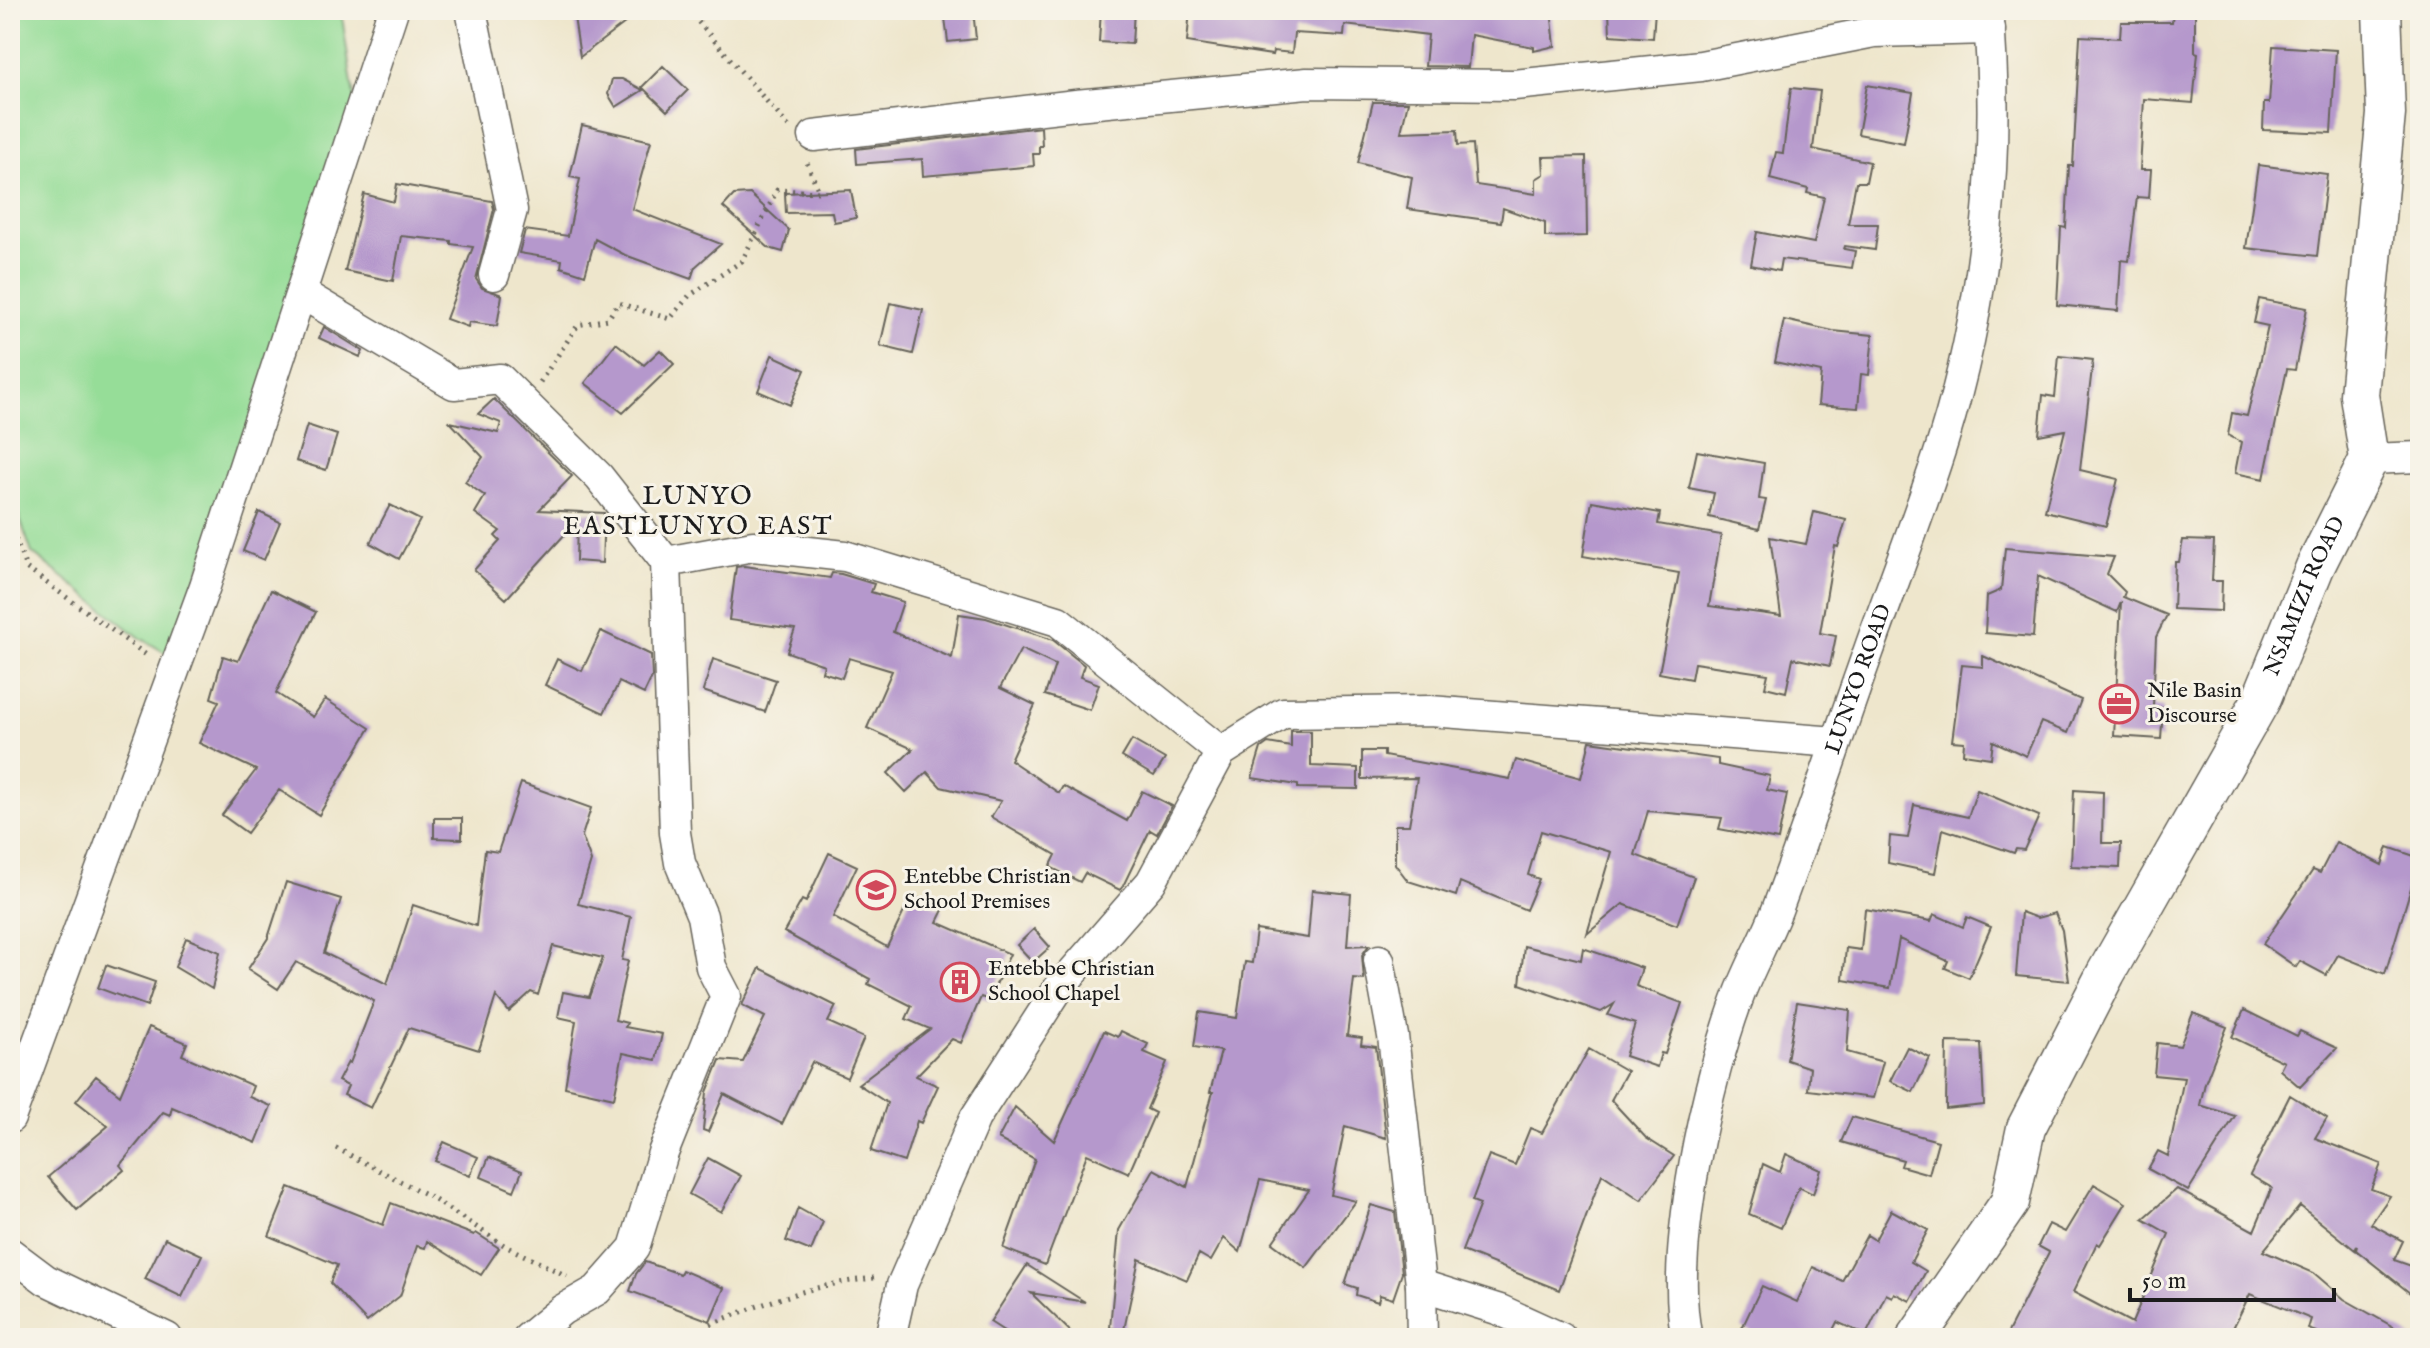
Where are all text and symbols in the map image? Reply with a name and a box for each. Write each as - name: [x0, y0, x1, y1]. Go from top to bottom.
- district label: LUNYO EASTLUNYO EAST: [563, 480, 833, 543]
- street label: NSAMIZI ROAD: [2258, 512, 2352, 680]
- street label: LUNYO ROAD: [1819, 600, 1898, 758]
- place label: Nile Basin Discourse: [2147, 677, 2242, 730]
- office icon: Nile Basin Discourse: [2098, 683, 2140, 725]
- place label: Entebbe Christian School Premises: [904, 863, 1071, 916]
- school or university icon: Entebbe Christian School Premises: [855, 869, 897, 911]
- place label: Entebbe Christian School Chapel: [988, 955, 1155, 1008]
- building icon: Entebbe Christian School Chapel: [939, 961, 981, 1003]
- scale bar: [2130, 1252, 2334, 1302]
- text: 50 m: [2142, 1266, 2186, 1297]

